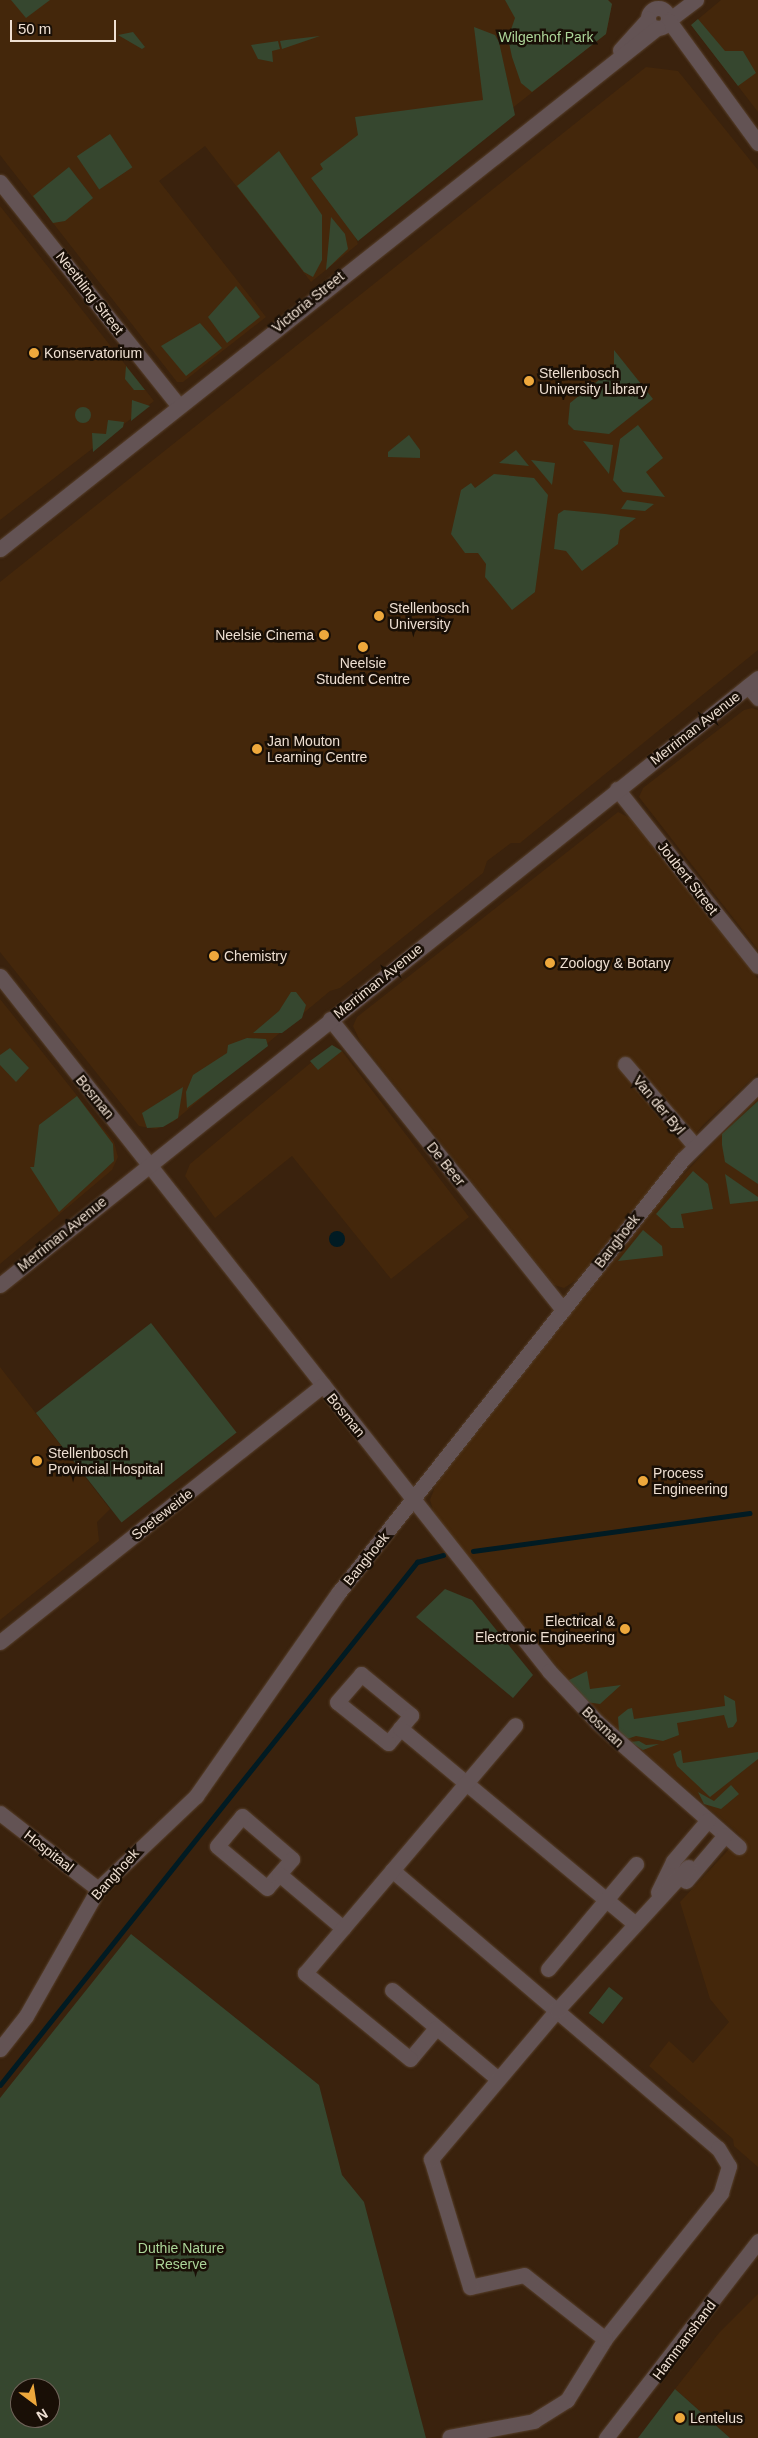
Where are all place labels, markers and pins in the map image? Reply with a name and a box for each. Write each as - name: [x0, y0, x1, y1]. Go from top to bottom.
- place label: Konservatorium: [44, 345, 142, 361]
- marker: Konservatorium: [28, 347, 40, 359]
- place label: Stellenbosch University Library: [539, 365, 647, 398]
- marker: Stellenbosch University Library: [523, 375, 535, 387]
- place label: Stellenbosch University: [389, 600, 469, 632]
- marker: Stellenbosch University: [373, 610, 385, 622]
- place label: Neelsie Cinema: [215, 627, 314, 643]
- marker: Neelsie Cinema: [318, 629, 330, 641]
- marker: Neelsie Student Centre: [357, 641, 369, 653]
- place label: Neelsie Student Centre: [316, 655, 410, 688]
- place label: Jan Mouton Learning Centre: [267, 733, 367, 766]
- marker: Jan Mouton Learning Centre: [251, 743, 263, 755]
- place label: Chemistry: [224, 948, 287, 964]
- marker: Chemistry: [208, 950, 220, 962]
- place label: Zoology & Botany: [560, 955, 671, 971]
- marker: Zoology & Botany: [544, 957, 556, 969]
- place label: Stellenbosch Provincial Hospital: [48, 1445, 163, 1478]
- marker: Stellenbosch Provincial Hospital: [30, 1454, 44, 1468]
- place label: Process Engineering: [653, 1465, 728, 1498]
- marker: Process Engineering: [637, 1475, 649, 1487]
- place label: Electrical & Electronic Engineering: [475, 1613, 615, 1645]
- marker: Electrical & Electronic Engineering: [619, 1623, 631, 1635]
- place label: Lentelus: [690, 2410, 743, 2426]
- marker: Lentelus: [674, 2412, 686, 2424]

